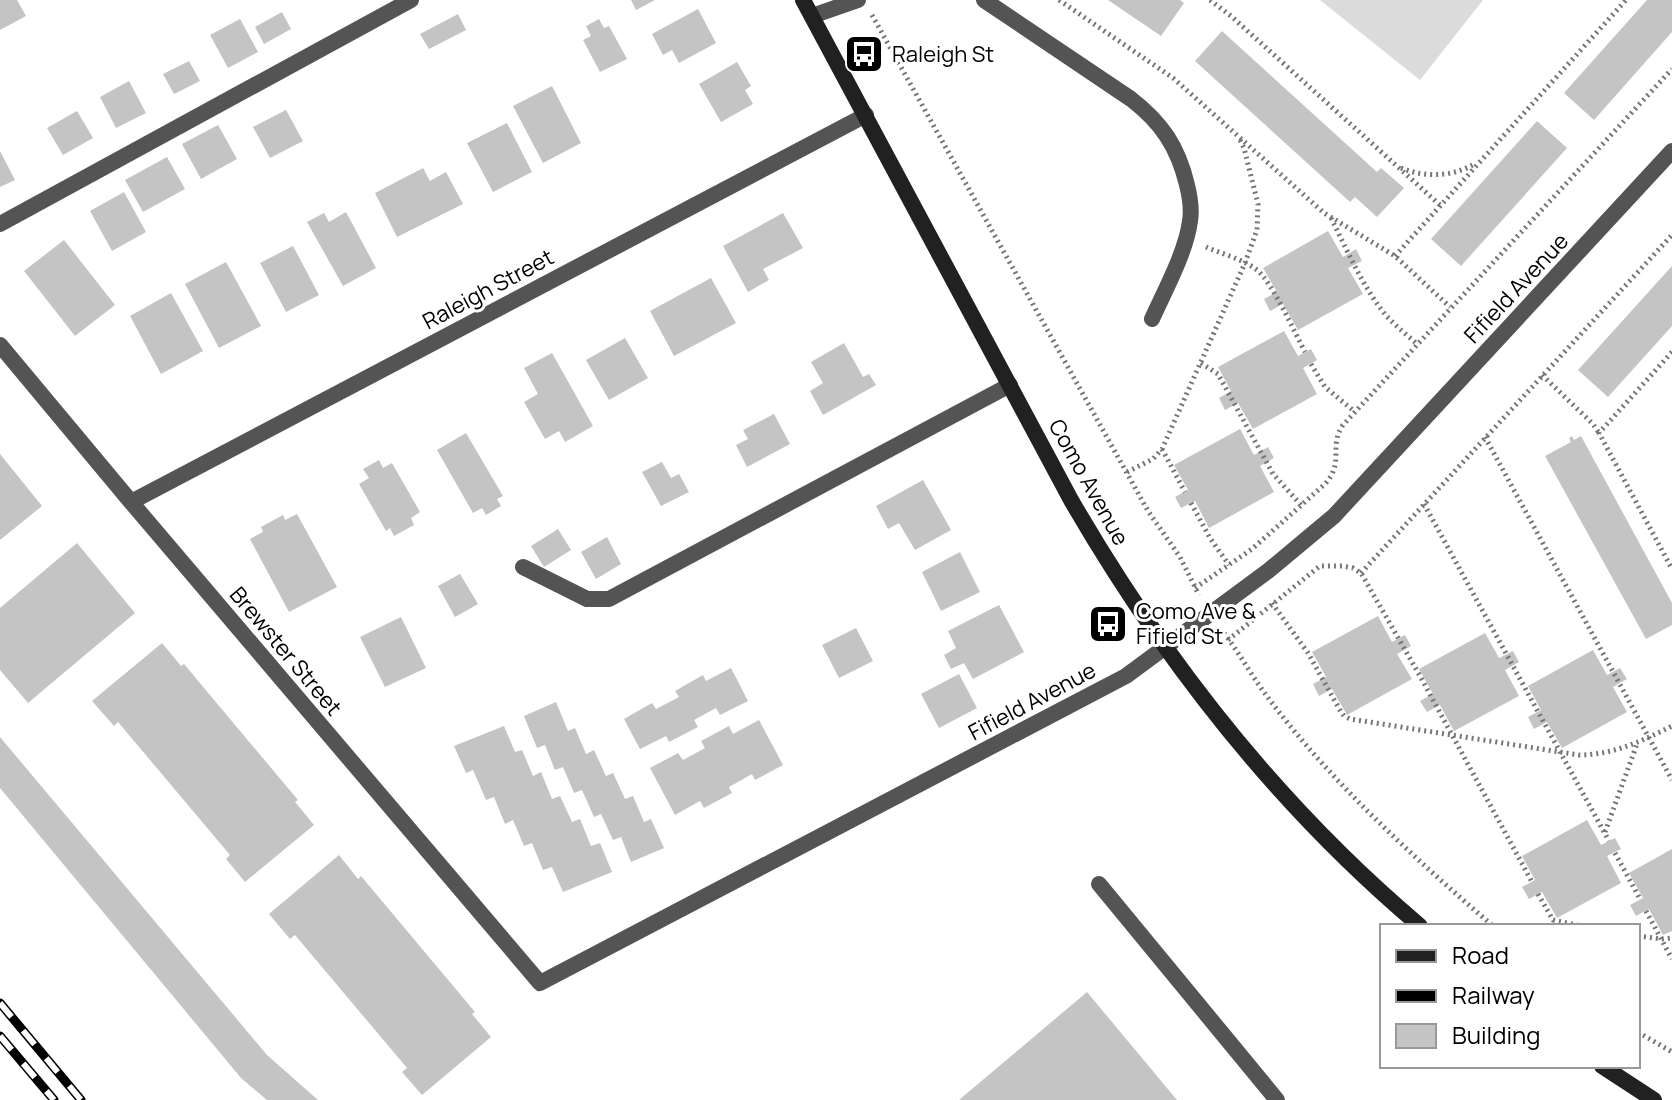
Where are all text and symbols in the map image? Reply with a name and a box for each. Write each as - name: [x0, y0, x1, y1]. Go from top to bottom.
- bus stop icon: Raleigh St: [843, 33, 885, 75]
- place label: Raleigh St: [892, 39, 994, 69]
- street label: Fifield Avenue: [1457, 226, 1575, 350]
- street label: Raleigh Street: [417, 242, 559, 336]
- street label: Como Avenue: [1042, 413, 1136, 551]
- street label: Brewster Street: [223, 580, 349, 722]
- place label: Como Ave & Fifield St: [1136, 596, 1257, 651]
- bus stop icon: Como Ave & Fifield St: [1087, 603, 1129, 645]
- street label: Fifield Avenue: [963, 655, 1101, 747]
- legend: [1380, 924, 1640, 1068]
- text: Road: [1452, 938, 1509, 971]
- text: Railway: [1452, 978, 1535, 1011]
- text: Building: [1452, 1018, 1540, 1051]

